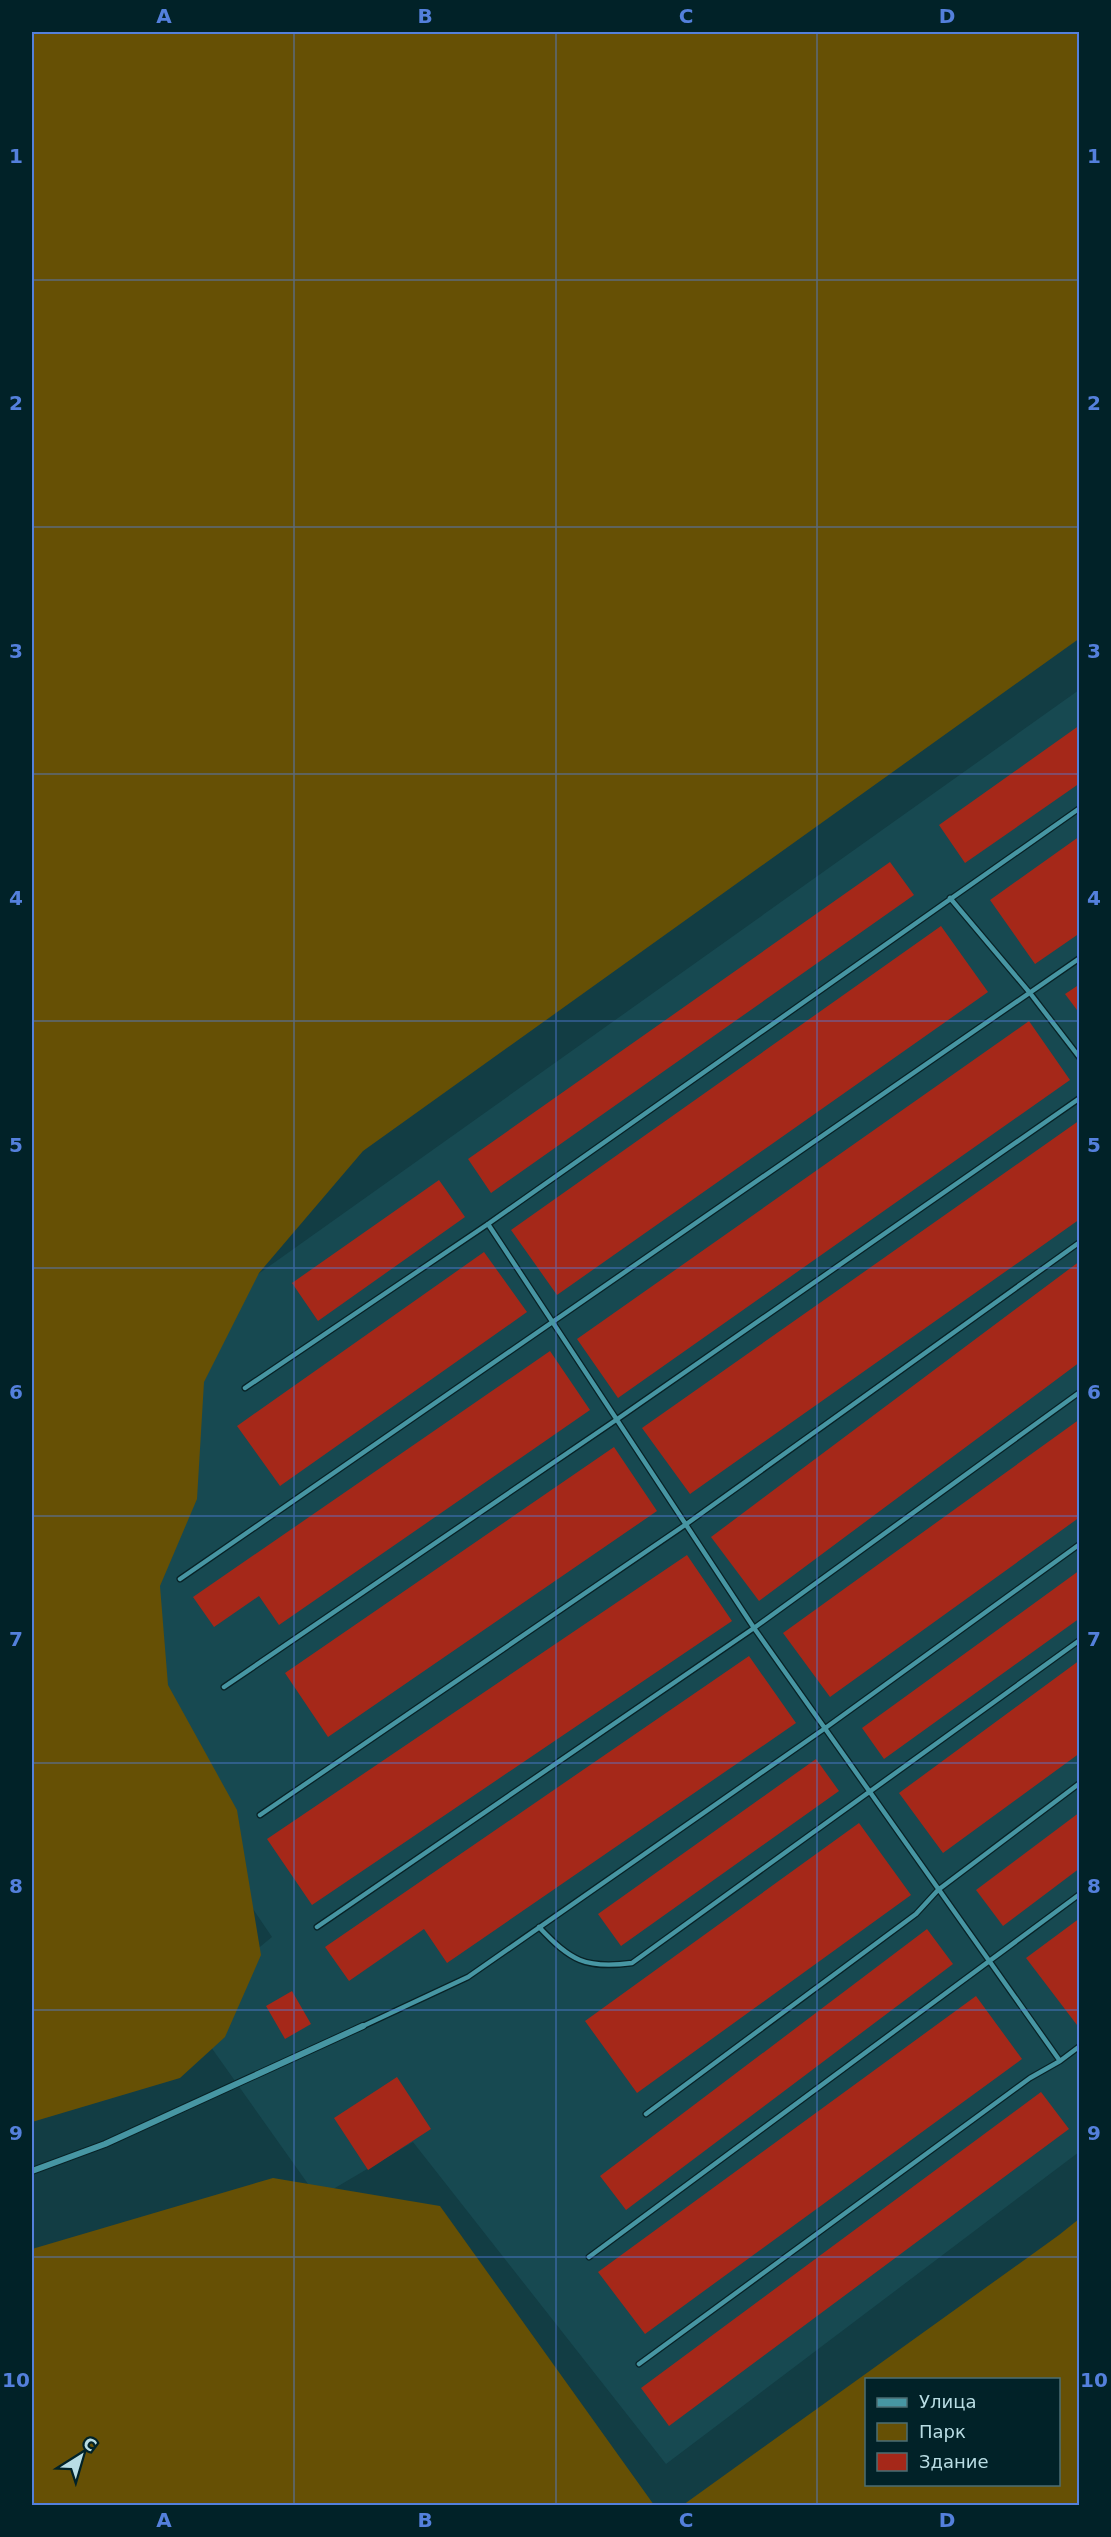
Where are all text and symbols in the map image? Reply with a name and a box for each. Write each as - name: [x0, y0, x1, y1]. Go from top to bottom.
- text: A: [156, 4, 172, 28]
- text: B: [417, 4, 433, 28]
- text: C: [679, 4, 693, 28]
- text: D: [939, 4, 955, 28]
- text: 1: [9, 144, 23, 168]
- text: 1: [1087, 144, 1101, 168]
- text: 2: [9, 391, 23, 415]
- text: 2: [1087, 391, 1101, 415]
- text: 3: [9, 639, 23, 663]
- text: 3: [1087, 639, 1101, 663]
- text: 4: [9, 886, 23, 910]
- text: 4: [1087, 886, 1101, 910]
- text: 5: [9, 1133, 23, 1157]
- text: 5: [1087, 1133, 1101, 1157]
- text: 6: [9, 1380, 23, 1404]
- text: 6: [1087, 1380, 1101, 1404]
- text: 7: [9, 1627, 23, 1651]
- text: 7: [1087, 1627, 1101, 1651]
- text: 8: [9, 1874, 23, 1898]
- text: 8: [1087, 1874, 1101, 1898]
- text: 9: [9, 2121, 23, 2145]
- text: 9: [1087, 2121, 1101, 2145]
- text: 10: [2, 2368, 30, 2392]
- text: 10: [1080, 2368, 1108, 2392]
- legend: [865, 2378, 1060, 2486]
- text: Улица: [919, 2391, 976, 2412]
- text: Парк: [919, 2421, 966, 2442]
- north arrow: [51, 2426, 111, 2486]
- text: С: [79, 2433, 100, 2456]
- text: Здание: [919, 2451, 989, 2472]
- text: A: [156, 2508, 172, 2532]
- text: B: [417, 2508, 433, 2532]
- text: C: [679, 2508, 693, 2532]
- text: D: [939, 2508, 955, 2532]

